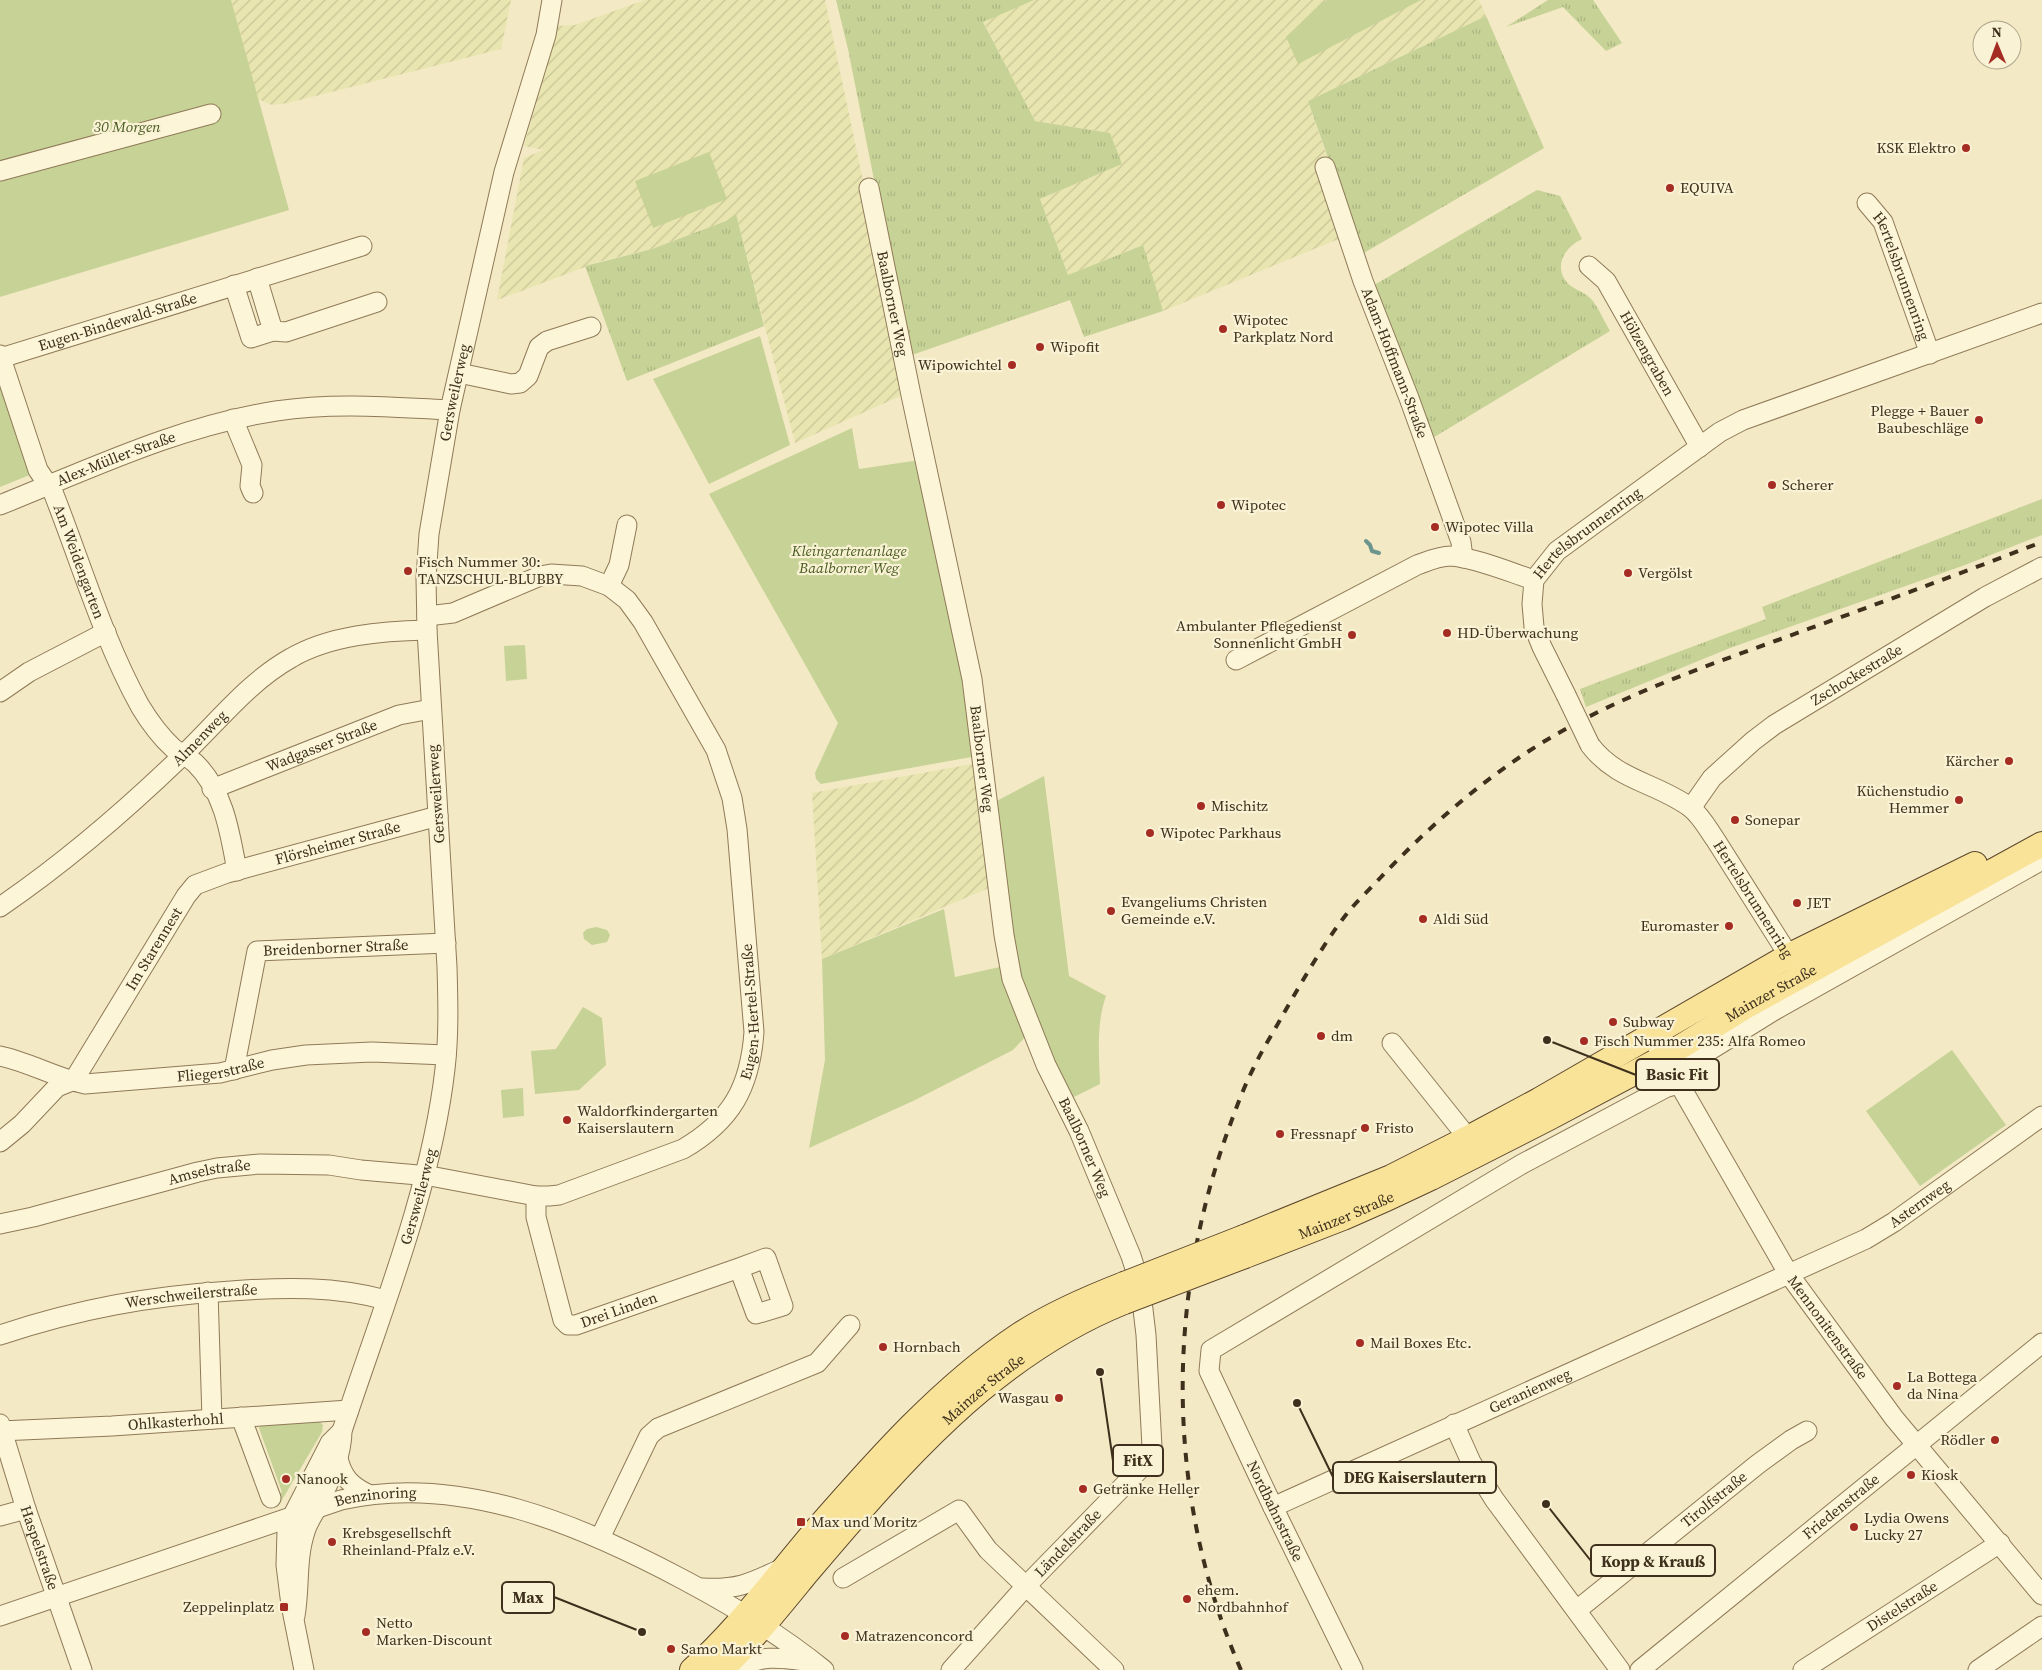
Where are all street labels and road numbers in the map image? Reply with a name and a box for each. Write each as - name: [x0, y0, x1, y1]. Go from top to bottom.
- street label: Hertelsbrunnenring: [1869, 207, 1935, 343]
- street label: Baalborner Weg: [872, 249, 914, 358]
- street label: Adam-Hoffmann-Straße: [1357, 284, 1434, 441]
- street label: Eugen-Bindewald-Straße: [35, 287, 200, 356]
- street label: Hölzengraben: [1615, 307, 1680, 400]
- street label: Gersweilerweg: [434, 341, 475, 443]
- street label: Alex-Müller-Straße: [53, 426, 178, 491]
- street label: Hertelsbrunnenring: [1528, 482, 1646, 583]
- street label: Am Weidengarten: [49, 501, 110, 622]
- street label: Zschockestraße: [1807, 638, 1907, 710]
- street label: Baalborner Weg: [965, 704, 1000, 813]
- street label: Almenweg: [167, 705, 232, 770]
- street label: Wadgasser Straße: [263, 714, 381, 777]
- street label: Gersweilerweg: [422, 744, 449, 844]
- street label: Flörsheimer Straße: [273, 816, 403, 870]
- street label: Hertelsbrunnenring: [1709, 836, 1799, 962]
- street label: Im Starennest: [120, 903, 187, 994]
- street label: Breidenborner Straße: [262, 934, 409, 961]
- street label: Eugen-Hertel-Straße: [735, 943, 764, 1082]
- street label: Mainzer Straße: [1721, 959, 1820, 1027]
- street label: Fliegerstraße: [176, 1051, 267, 1086]
- street label: Baalborner Weg: [1054, 1094, 1117, 1201]
- street label: Gersweilerweg: [395, 1146, 441, 1247]
- street label: Amselstraße: [166, 1154, 252, 1190]
- street label: Asternweg: [1884, 1174, 1954, 1232]
- street label: Mainzer Straße: [1295, 1186, 1398, 1244]
- street label: Mennonitenstraße: [1783, 1271, 1874, 1384]
- street label: Werschweilerstraße: [124, 1278, 258, 1313]
- street label: Drei Linden: [577, 1286, 660, 1333]
- street label: Mainzer Straße: [937, 1348, 1029, 1429]
- street label: Geranienweg: [1485, 1363, 1574, 1418]
- street label: Ohlkasterhohl: [127, 1407, 225, 1435]
- street label: Nordbahnstraße: [1242, 1457, 1309, 1565]
- street label: Tirolfstraße: [1676, 1466, 1751, 1532]
- street label: Friedenstraße: [1798, 1468, 1884, 1544]
- street label: Benzinoring: [331, 1482, 417, 1512]
- street label: Haspelstraße: [16, 1503, 64, 1593]
- street label: Ländelstraße: [1030, 1504, 1106, 1582]
- street label: Distelstraße: [1862, 1575, 1942, 1636]

